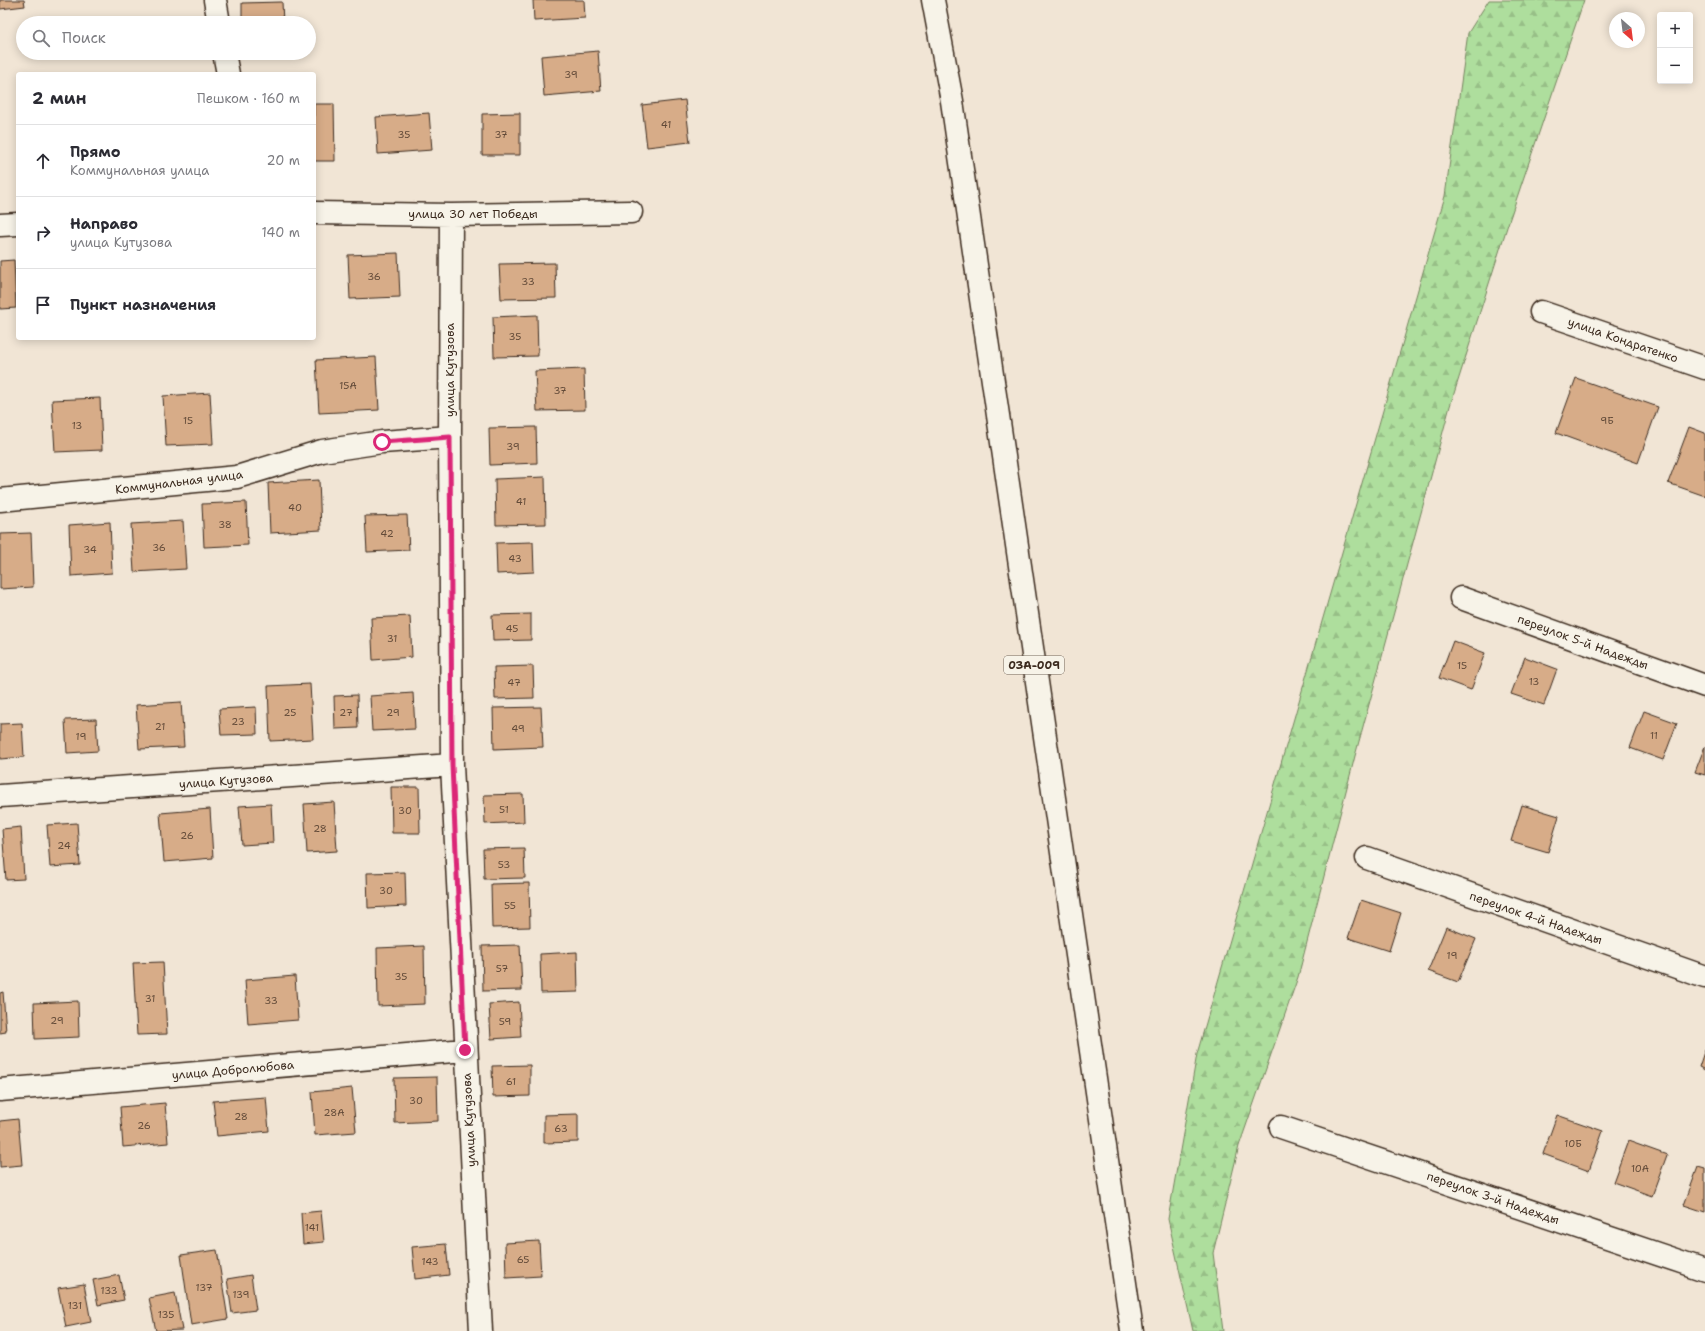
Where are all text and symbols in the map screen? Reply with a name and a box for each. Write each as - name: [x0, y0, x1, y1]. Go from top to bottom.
- north arrow: [1609, 12, 1645, 48]
- map controls: [1657, 12, 1693, 84]
- button: +: [1657, 12, 1693, 48]
- search box: [16, 16, 316, 60]
- icon: search: [30, 27, 52, 49]
- text: Поиск: [62, 28, 106, 48]
- button: −: [1657, 48, 1693, 84]
- house number: 39: [564, 68, 578, 81]
- text: 2 мин: [32, 87, 87, 109]
- text: Пешком · 160 m: [197, 90, 300, 107]
- house number: 41: [661, 118, 671, 131]
- house number: 35: [398, 128, 410, 141]
- house number: 37: [494, 128, 508, 141]
- text: Прямо: [70, 142, 120, 162]
- icon: ahead: [32, 150, 54, 172]
- text: 20 m: [267, 152, 300, 169]
- text: Коммунальная улица: [70, 162, 209, 179]
- street label: улица 30 лет Победы: [408, 206, 538, 222]
- text: Направо: [70, 214, 138, 234]
- icon: right: [32, 222, 54, 244]
- text: 140 m: [261, 224, 300, 241]
- text: улица Кутузова: [70, 234, 172, 251]
- house number: 36: [367, 270, 381, 283]
- house number: 33: [521, 275, 535, 288]
- icon: arrive: [32, 294, 54, 316]
- text: Пункт назначения: [70, 295, 216, 315]
- street label: улица Кондратенко: [1566, 314, 1680, 366]
- street label: улица Кутузова: [442, 322, 458, 417]
- house number: 35: [509, 330, 521, 343]
- house number: 15А: [339, 379, 357, 392]
- house number: 37: [553, 384, 567, 397]
- house number: 15: [183, 414, 193, 427]
- house number: 9Б: [1600, 414, 1614, 427]
- house number: 13: [72, 419, 82, 432]
- route start: [373, 433, 391, 451]
- house number: 39: [506, 440, 520, 453]
- street label: Коммунальная улица: [114, 466, 244, 498]
- house number: 41: [516, 495, 526, 508]
- house number: 40: [288, 501, 302, 514]
- house number: 38: [218, 518, 232, 531]
- house number: 42: [380, 527, 394, 540]
- house number: 36: [152, 541, 166, 554]
- house number: 34: [83, 543, 97, 556]
- house number: 43: [508, 552, 522, 565]
- street label: переулок 5-й Надежды: [1515, 611, 1651, 673]
- house number: 45: [506, 622, 518, 635]
- house number: 31: [387, 632, 397, 645]
- road number: 03А-009: [1004, 656, 1064, 674]
- house number: 15: [1457, 659, 1467, 672]
- house number: 13: [1529, 675, 1539, 688]
- house number: 47: [507, 676, 521, 689]
- house number: 25: [284, 706, 296, 719]
- house number: 27: [339, 706, 353, 719]
- house number: 29: [386, 706, 400, 719]
- house number: 23: [231, 715, 245, 728]
- house number: 21: [155, 720, 165, 733]
- house number: 49: [511, 722, 525, 735]
- house number: 11: [1650, 729, 1658, 742]
- house number: 19: [76, 730, 86, 743]
- street label: улица Кутузова: [178, 770, 274, 792]
- house number: 51: [499, 803, 509, 816]
- house number: 30: [398, 804, 412, 817]
- house number: 28: [313, 822, 327, 835]
- house number: 26: [180, 829, 194, 842]
- house number: 24: [57, 839, 71, 852]
- house number: 53: [498, 858, 510, 871]
- house number: 30: [379, 884, 393, 897]
- street label: переулок 4-й Надежды: [1468, 888, 1604, 948]
- house number: 55: [504, 899, 516, 912]
- house number: 19: [1447, 949, 1457, 962]
- house number: 57: [496, 962, 508, 975]
- house number: 35: [395, 970, 407, 983]
- house number: 31: [145, 992, 155, 1005]
- house number: 33: [264, 994, 278, 1007]
- house number: 29: [50, 1014, 64, 1027]
- house number: 59: [499, 1015, 511, 1028]
- route end: [456, 1041, 474, 1059]
- street label: улица Добролюбова: [171, 1057, 295, 1083]
- street label: улица Кутузова: [459, 1072, 479, 1167]
- house number: 61: [506, 1075, 516, 1088]
- house number: 30: [409, 1094, 423, 1107]
- house number: 28А: [324, 1106, 344, 1119]
- house number: 28: [234, 1110, 248, 1123]
- house number: 26: [137, 1119, 151, 1132]
- house number: 63: [554, 1122, 568, 1135]
- house number: 10Б: [1564, 1137, 1582, 1150]
- house number: 10А: [1631, 1162, 1649, 1175]
- street label: переулок 3-й Надежды: [1425, 1168, 1561, 1228]
- house number: 141: [305, 1221, 319, 1234]
- house number: 65: [517, 1253, 529, 1266]
- house number: 143: [421, 1255, 439, 1268]
- house number: 137: [196, 1281, 212, 1294]
- house number: 133: [100, 1284, 118, 1297]
- house number: 139: [232, 1288, 250, 1301]
- house number: 131: [68, 1299, 82, 1312]
- house number: 135: [158, 1308, 174, 1321]

